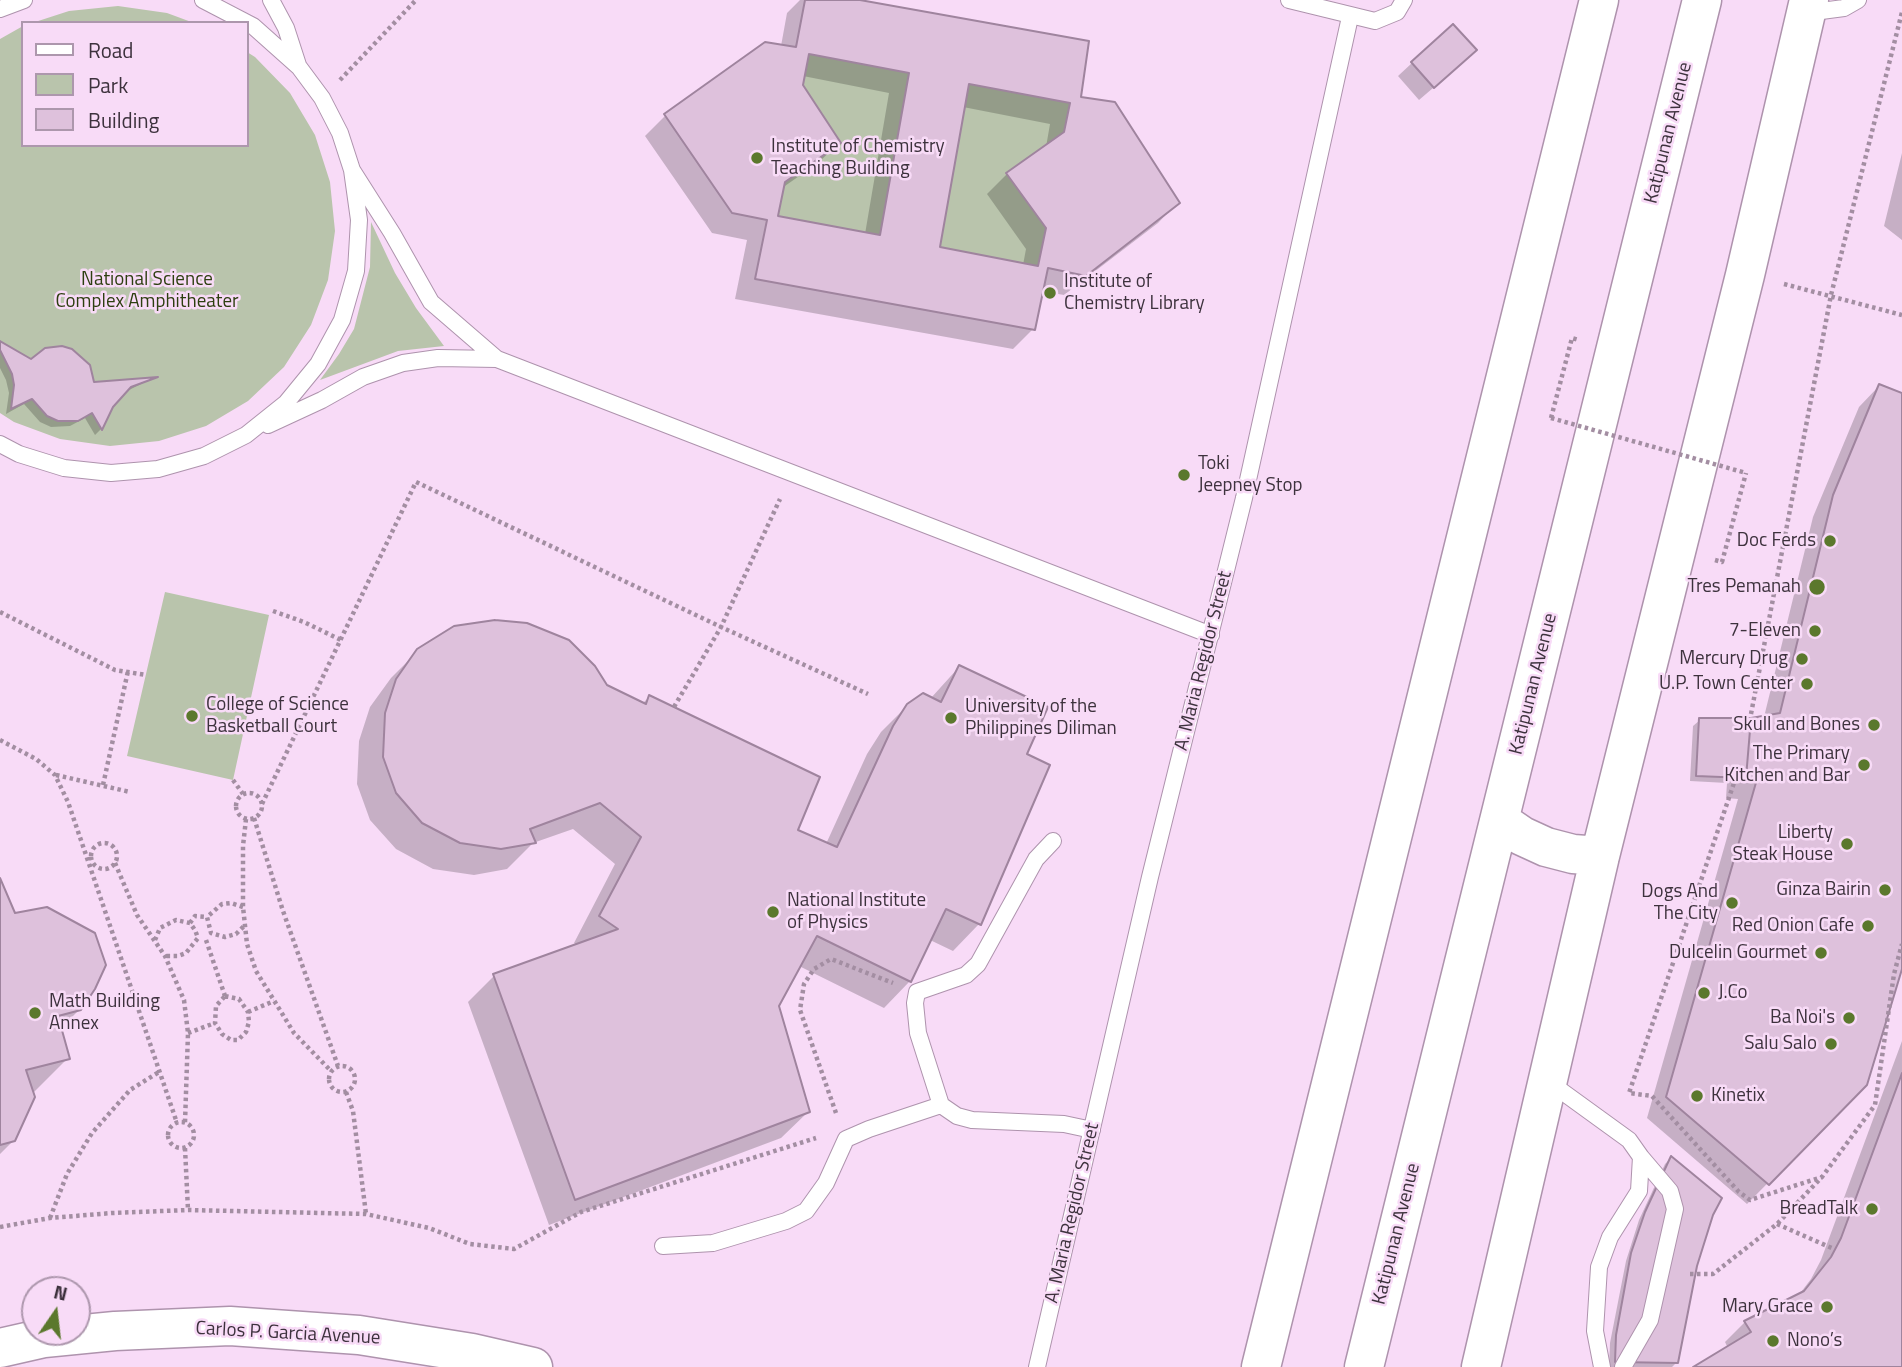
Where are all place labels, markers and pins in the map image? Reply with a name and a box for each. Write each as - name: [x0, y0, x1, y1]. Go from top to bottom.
- place label: Institute of Chemistry Teaching Building: [771, 136, 945, 180]
- marker: Institute of Chemistry Teaching Building: [749, 150, 765, 166]
- place label: Institute of Chemistry Library: [1064, 271, 1205, 315]
- marker: Institute of Chemistry Library: [1042, 285, 1058, 301]
- place label: Toki Jeepney Stop: [1198, 453, 1302, 497]
- marker: Toki Jeepney Stop: [1176, 467, 1192, 483]
- place label: Doc Ferds: [1737, 530, 1816, 552]
- marker: Doc Ferds: [1822, 533, 1838, 549]
- place label: Tres Pemanah: [1688, 576, 1801, 598]
- marker: Tres Pemanah: [1807, 577, 1827, 597]
- place label: 7-Eleven: [1729, 620, 1801, 642]
- marker: 7-Eleven: [1807, 623, 1823, 639]
- place label: Mercury Drug: [1679, 648, 1788, 670]
- marker: Mercury Drug: [1794, 651, 1810, 667]
- place label: U.P. Town Center: [1659, 673, 1793, 695]
- marker: U.P. Town Center: [1799, 676, 1815, 692]
- place label: College of Science Basketball Court: [206, 694, 349, 738]
- place label: University of the Philippines Diliman: [965, 696, 1117, 740]
- marker: College of Science Basketball Court: [184, 708, 200, 724]
- marker: University of the Philippines Diliman: [943, 710, 959, 726]
- place label: Skull and Bones: [1733, 714, 1860, 736]
- marker: Skull and Bones: [1866, 717, 1882, 733]
- place label: The Primary Kitchen and Bar: [1724, 743, 1850, 787]
- marker: The Primary Kitchen and Bar: [1856, 757, 1872, 773]
- place label: Liberty Steak House: [1733, 822, 1833, 866]
- marker: Liberty Steak House: [1839, 836, 1855, 852]
- place label: Ginza Bairin: [1776, 879, 1871, 901]
- place label: Dogs And The City: [1641, 881, 1718, 925]
- marker: Ginza Bairin: [1877, 882, 1893, 898]
- place label: National Institute of Physics: [787, 890, 926, 934]
- marker: Dogs And The City: [1724, 895, 1740, 911]
- marker: National Institute of Physics: [765, 904, 781, 920]
- place label: Red Onion Cafe: [1732, 915, 1854, 937]
- marker: Red Onion Cafe: [1860, 918, 1876, 934]
- place label: Dulcelin Gourmet: [1669, 942, 1807, 964]
- marker: Dulcelin Gourmet: [1813, 945, 1829, 961]
- place label: J.Co: [1718, 982, 1748, 1004]
- marker: J.Co: [1696, 985, 1712, 1001]
- place label: Math Building Annex: [49, 991, 160, 1035]
- marker: Math Building Annex: [27, 1005, 43, 1021]
- place label: Ba Noi's: [1770, 1007, 1835, 1029]
- marker: Ba Noi's: [1841, 1010, 1857, 1026]
- place label: Salu Salo: [1744, 1033, 1817, 1055]
- marker: Salu Salo: [1823, 1036, 1839, 1052]
- place label: Kinetix: [1711, 1085, 1765, 1107]
- marker: Kinetix: [1689, 1088, 1705, 1104]
- place label: BreadTalk: [1779, 1198, 1858, 1220]
- marker: BreadTalk: [1864, 1201, 1880, 1217]
- place label: Mary Grace: [1722, 1296, 1813, 1318]
- marker: Mary Grace: [1819, 1299, 1835, 1315]
- place label: Nono’s: [1787, 1330, 1842, 1352]
- marker: Nono’s: [1765, 1333, 1781, 1349]

